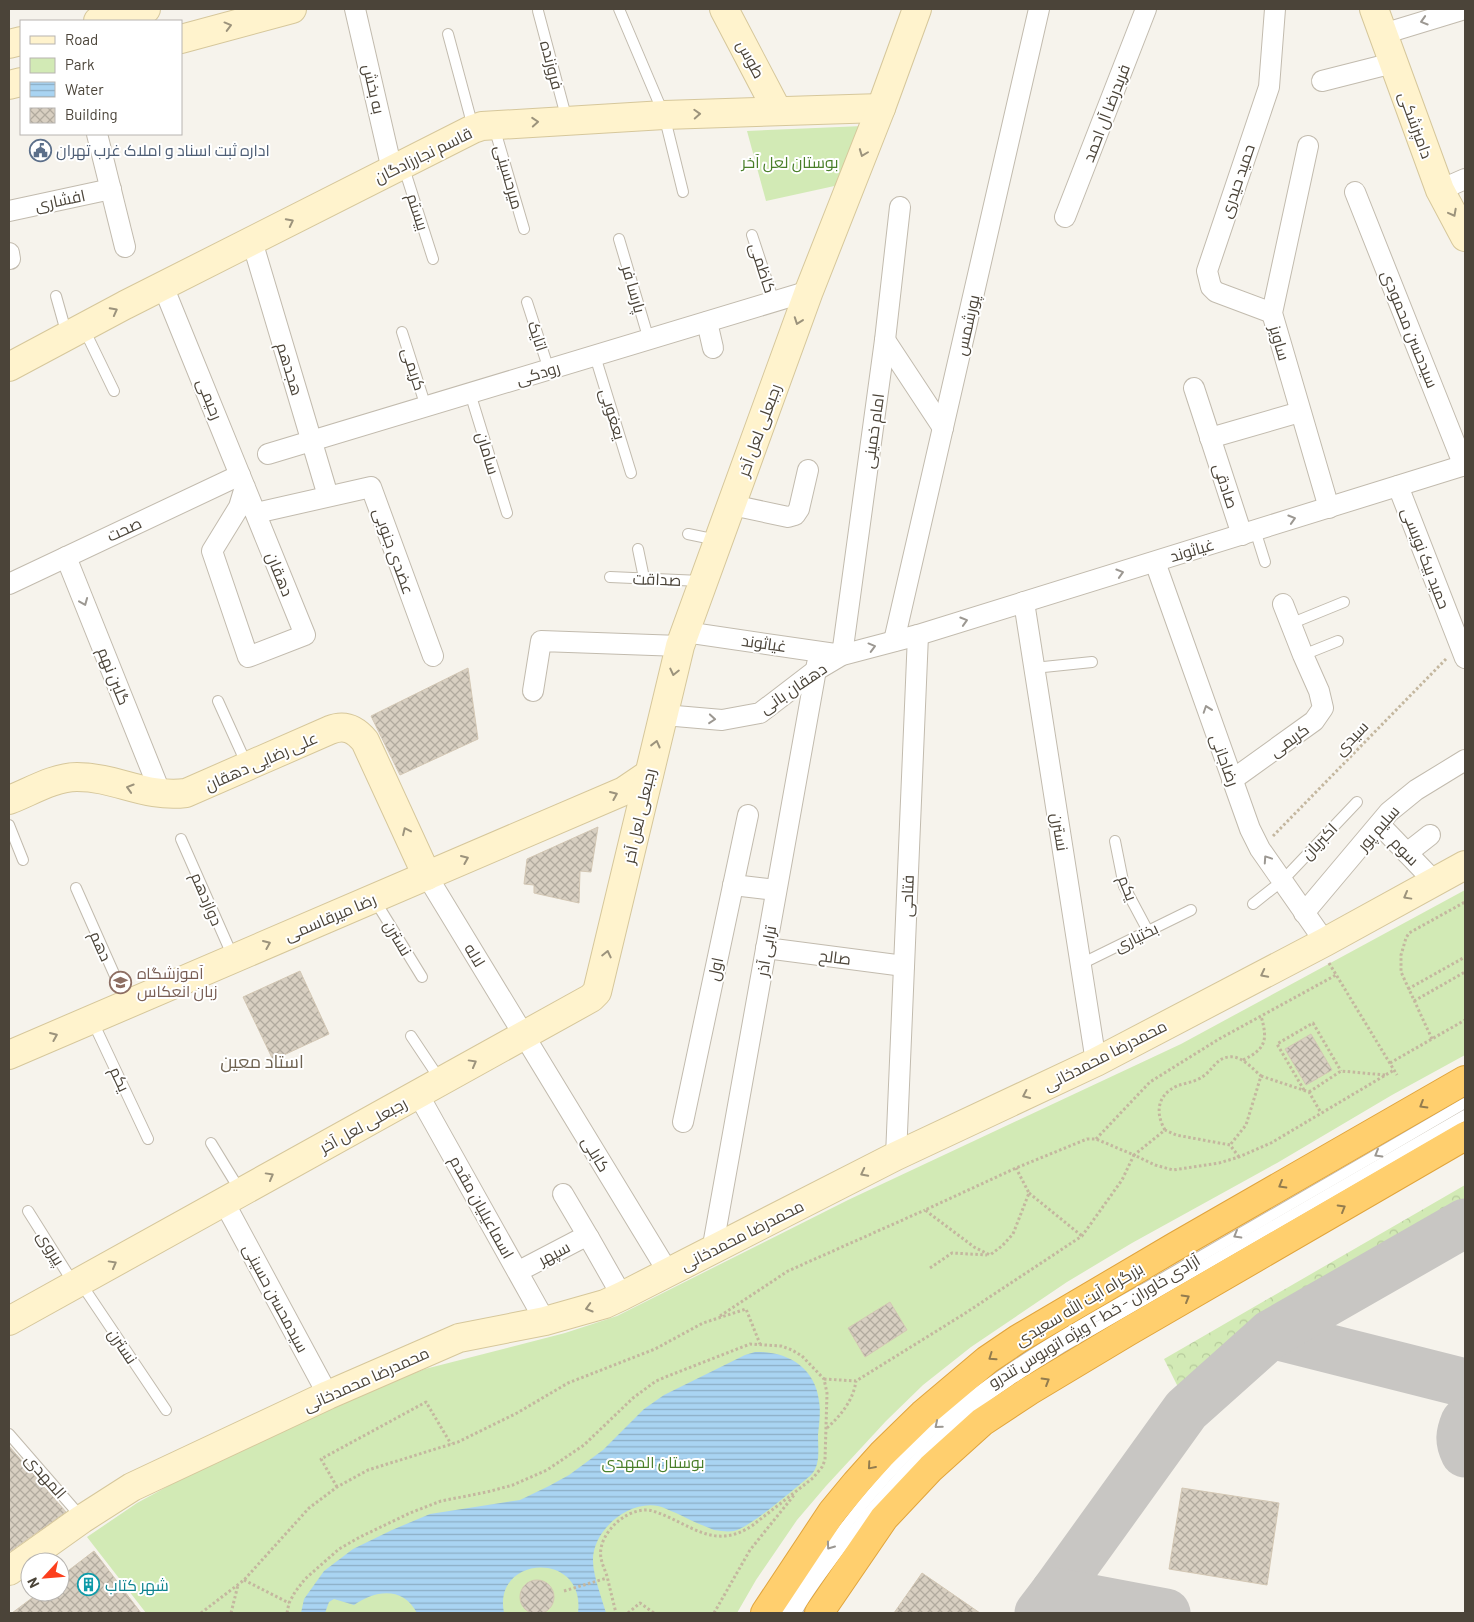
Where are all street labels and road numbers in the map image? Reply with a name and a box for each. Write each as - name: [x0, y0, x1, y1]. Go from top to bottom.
- street label: طوس: [732, 36, 769, 82]
- street label: فروزنده: [536, 38, 568, 92]
- street label: فریدرضا آل احمد: [1078, 61, 1135, 165]
- street label: به بخش: [358, 62, 389, 116]
- street label: دامپزشکی: [1393, 89, 1437, 162]
- street label: قاسم نجارزادگان: [371, 123, 476, 189]
- street label: حمید حیدری: [1215, 141, 1260, 221]
- street label: میرحسینی: [489, 143, 528, 212]
- street label: افشاری: [33, 185, 87, 216]
- street label: بیستم: [401, 191, 433, 234]
- street label: کاظمی: [745, 240, 780, 296]
- street label: پارسا فر: [615, 262, 651, 316]
- street label: سیدحسن محمودی: [1376, 267, 1443, 391]
- street label: پورشمس: [950, 292, 986, 358]
- street label: اتایک: [524, 318, 552, 354]
- street label: ساویز: [1265, 322, 1295, 363]
- street label: هجدهم: [271, 340, 307, 398]
- street label: کریمی: [397, 345, 430, 393]
- street label: رودکی: [514, 357, 563, 390]
- street label: رحیمی: [192, 375, 227, 423]
- street label: رجبعلی لعل آخر: [733, 381, 786, 480]
- street label: یعغوبی: [595, 386, 630, 443]
- street label: امام خمینی: [858, 392, 890, 470]
- street label: سامان: [471, 429, 504, 477]
- street label: صادقی: [1208, 461, 1243, 511]
- street label: حمید بیک نویسی: [1397, 504, 1455, 612]
- street label: عضدی جنوبی: [368, 505, 419, 597]
- street label: صحت: [104, 512, 144, 545]
- street label: غیاثوند: [1167, 534, 1217, 566]
- street label: دهقان: [261, 549, 298, 599]
- street label: صداقت: [632, 568, 682, 589]
- street label: غیاثوند: [740, 630, 788, 656]
- street label: گلبن نهم: [92, 644, 135, 708]
- street label: دهقان بانی: [756, 658, 831, 719]
- street label: سیدی: [1330, 716, 1373, 760]
- street label: کریمی: [1265, 719, 1313, 762]
- street label: علی رضایی دهقان: [201, 727, 321, 796]
- street label: رضاجانی: [1205, 731, 1244, 789]
- street label: رجبعلی لعل آخر: [618, 766, 661, 867]
- street label: سلیم پور: [1352, 801, 1405, 857]
- street label: نسترن: [1046, 812, 1073, 853]
- street label: اکبریان: [1297, 818, 1342, 864]
- street label: سوم: [1385, 832, 1423, 871]
- street label: دوازدهم: [185, 869, 227, 929]
- street label: یکم: [1112, 873, 1142, 905]
- street label: فتاحی: [896, 875, 919, 917]
- street label: رضا میرقاسمی: [281, 889, 379, 946]
- street label: نسترن: [379, 916, 416, 960]
- street label: بختیاری: [1111, 918, 1162, 957]
- street label: ترابی آذر: [752, 923, 781, 979]
- street label: دهم: [84, 928, 116, 965]
- street label: لاله: [461, 940, 490, 970]
- street label: صالح: [818, 945, 852, 971]
- street label: اول: [703, 955, 728, 983]
- street label: محمدرضا محمدخانی: [1040, 1015, 1171, 1096]
- street label: یکم: [104, 1063, 135, 1096]
- street label: رجبعلی لعل آخر: [315, 1093, 411, 1159]
- street label: کابلی: [577, 1133, 614, 1176]
- street label: اسماعیلیان مقدم: [444, 1152, 519, 1263]
- street label: محمدرضا محمدخانی: [677, 1195, 808, 1276]
- street label: پیروی: [31, 1227, 70, 1271]
- street label: سپهر: [534, 1236, 574, 1271]
- street label: سیدمحسن حسینی: [238, 1240, 313, 1356]
- street label: آزادی خاوران - خط ۲ ویژه اتوبوس تندرو: [985, 1249, 1205, 1393]
- street label: بزرگراه آیت الله سعیدی: [1011, 1258, 1147, 1351]
- street label: نسترن: [103, 1325, 142, 1368]
- street label: محمدرضا محمدخانی: [300, 1342, 433, 1417]
- street label: المهدی: [20, 1449, 71, 1503]

